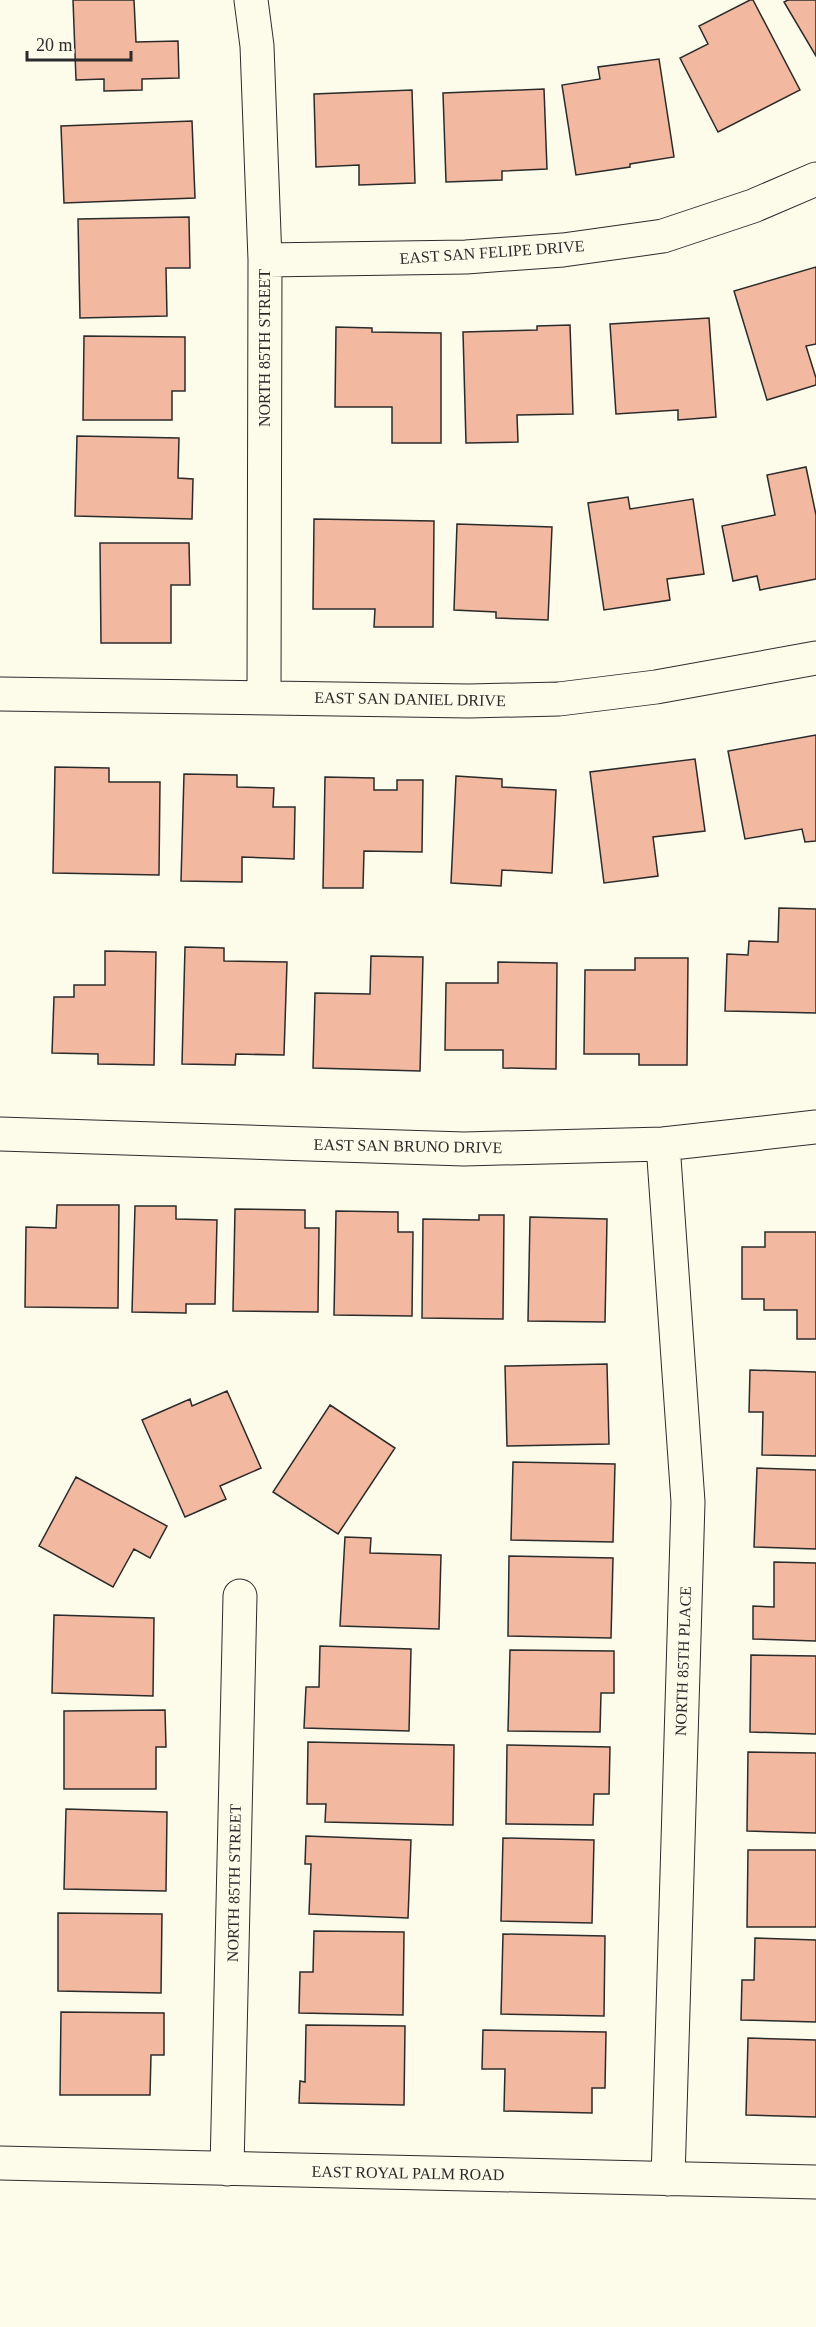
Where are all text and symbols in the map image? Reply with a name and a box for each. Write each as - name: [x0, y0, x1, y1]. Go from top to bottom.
- scale bar: [27, 24, 130, 62]
- text: 20 m: [36, 35, 73, 55]
- street label: EAST SAN FELIPE DRIVE: [399, 237, 585, 267]
- street label: NORTH 85TH STREET: [256, 269, 273, 427]
- street label: EAST SAN DANIEL DRIVE: [314, 689, 506, 709]
- street label: EAST SAN BRUNO DRIVE: [314, 1136, 502, 1156]
- street label: NORTH 85TH PLACE: [672, 1586, 694, 1736]
- street label: NORTH 85TH STREET: [224, 1804, 244, 1962]
- street label: EAST ROYAL PALM ROAD: [311, 2163, 505, 2183]

